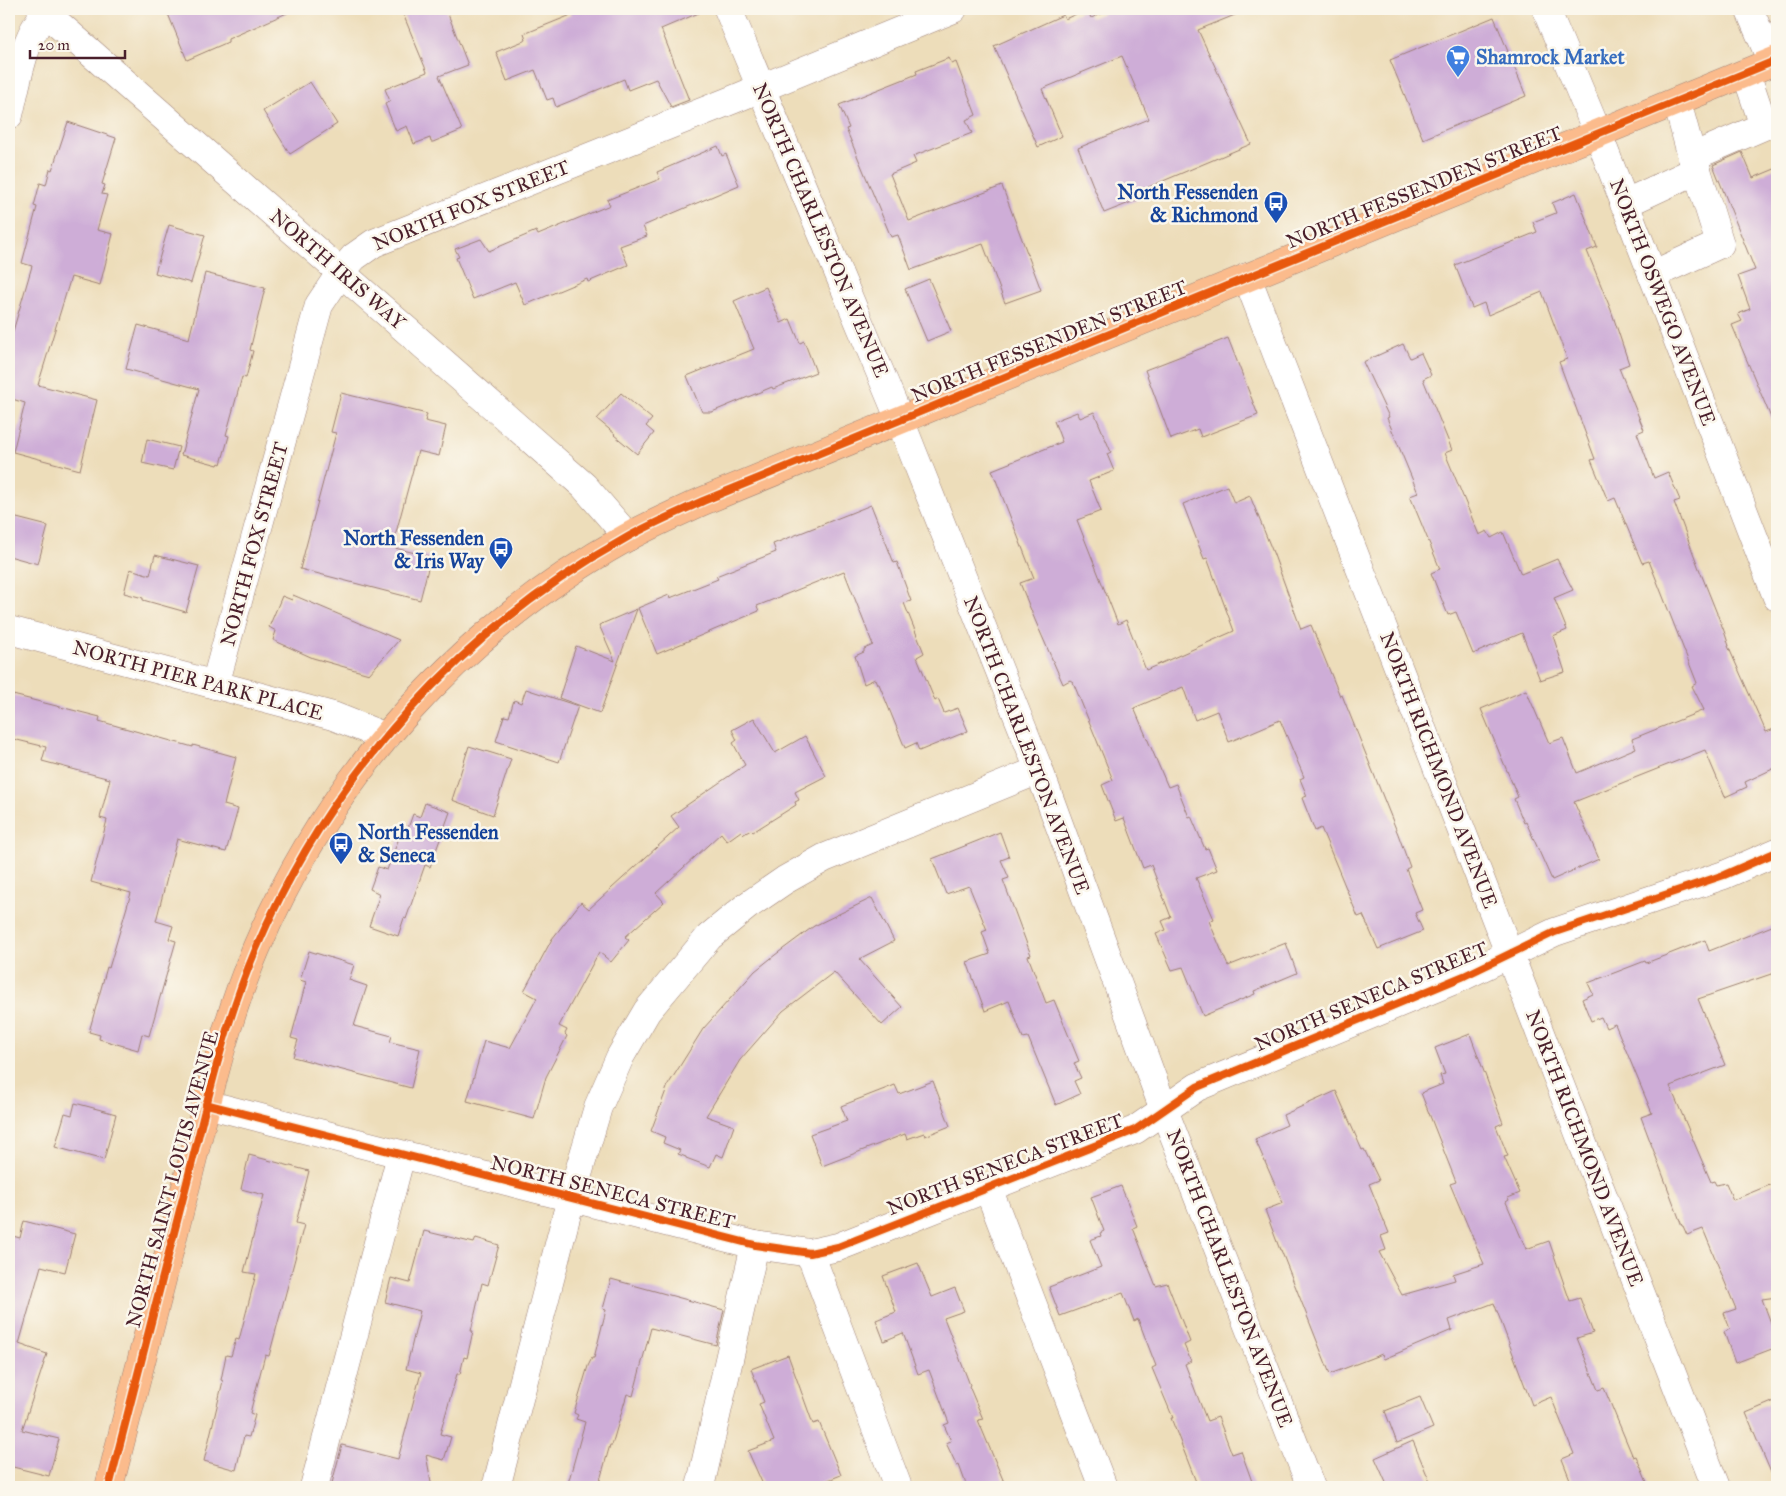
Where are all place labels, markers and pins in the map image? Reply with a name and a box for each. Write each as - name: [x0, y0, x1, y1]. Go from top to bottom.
- supermarket icon: Shamrock Market: [1445, 44, 1471, 78]
- place label: Shamrock Market: [1476, 45, 1625, 69]
- place label: North Fessenden & Richmond: [1117, 180, 1259, 227]
- bus stop icon: North Fessenden & Richmond: [1263, 190, 1289, 224]
- place label: North Fessenden & Iris Way: [343, 526, 486, 574]
- bus stop icon: North Fessenden & Iris Way: [488, 536, 514, 570]
- place label: North Fessenden & Seneca: [358, 820, 499, 867]
- bus stop icon: North Fessenden & Seneca: [328, 831, 354, 865]

